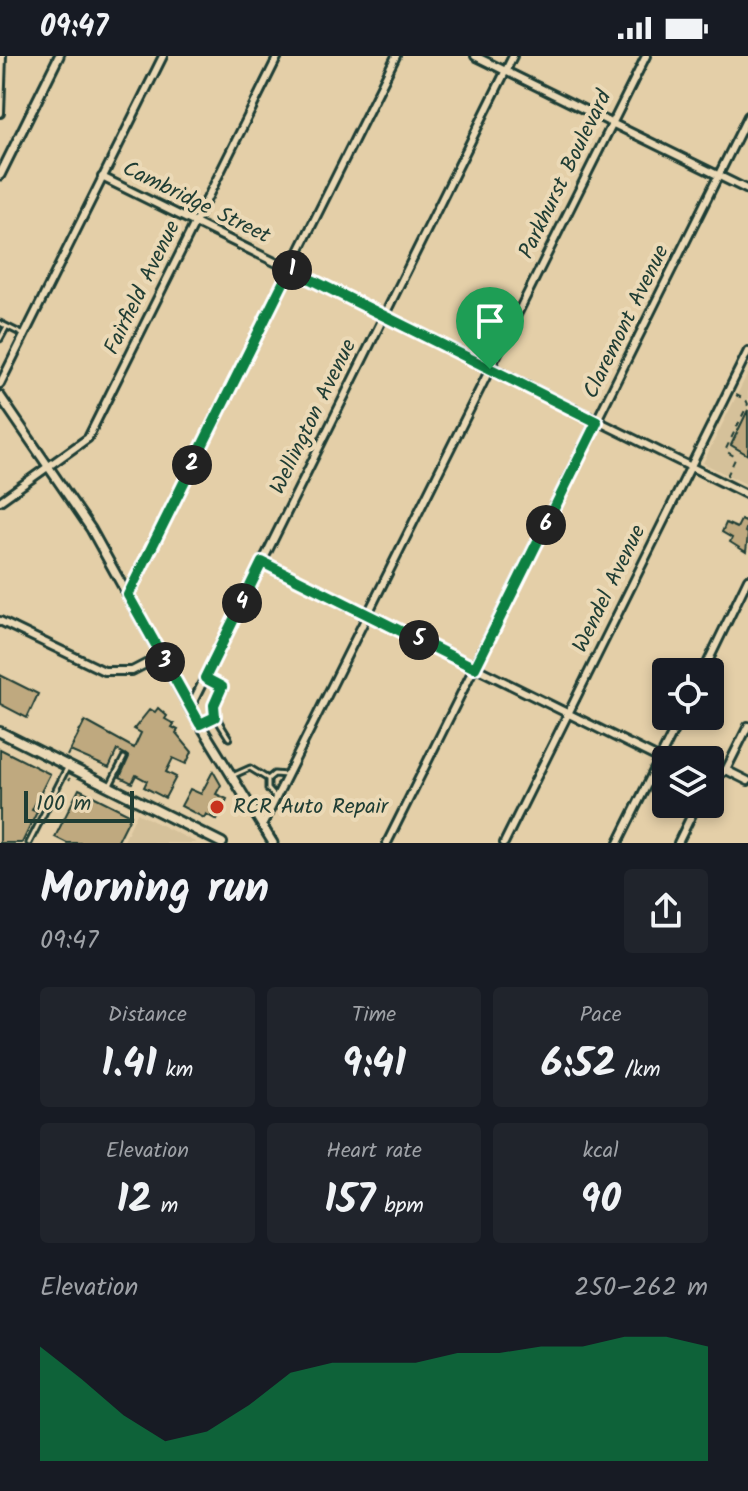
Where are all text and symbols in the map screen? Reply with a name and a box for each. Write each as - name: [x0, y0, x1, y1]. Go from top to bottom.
- text: 09:47: [40, 4, 108, 52]
- street label: Parkhurst Boulevard: [510, 84, 622, 265]
- street label: Cambridge Street: [116, 152, 276, 254]
- street label: Fairfield Avenue: [95, 215, 191, 361]
- street label: Claremont Avenue: [575, 239, 679, 405]
- pin: 1: [272, 250, 312, 290]
- text: 1: [289, 252, 295, 287]
- pin: [456, 287, 524, 369]
- icon: arrive: [468, 299, 512, 343]
- street label: Wellington Avenue: [261, 333, 367, 501]
- pin: 2: [172, 445, 212, 485]
- text: 2: [186, 447, 198, 482]
- pin: 6: [526, 505, 566, 545]
- text: 6: [540, 507, 552, 542]
- street label: Wendel Avenue: [564, 519, 656, 659]
- pin: 4: [222, 583, 262, 623]
- text: 4: [236, 585, 248, 620]
- pin: 5: [399, 620, 439, 660]
- text: 5: [413, 622, 425, 657]
- pin: 3: [145, 642, 185, 682]
- text: 3: [159, 644, 171, 679]
- map controls: [652, 658, 724, 818]
- button: locate: [652, 658, 724, 730]
- button: layers: [652, 746, 724, 818]
- scale bar: [24, 787, 134, 823]
- text: 100 m: [36, 787, 91, 822]
- place label: RCR Auto Repair: [233, 790, 390, 825]
- marker: RCR Auto Repair: [208, 798, 226, 816]
- text: Morning run: [40, 855, 269, 925]
- button: share: [624, 869, 708, 953]
- text: 09:47: [40, 920, 98, 962]
- text: Distance: [108, 998, 187, 1033]
- text: Time: [352, 998, 396, 1033]
- text: Pace: [580, 998, 622, 1033]
- text: 1.41: [101, 1033, 157, 1097]
- text: 9:41: [342, 1033, 406, 1097]
- text: 6:52: [541, 1033, 616, 1097]
- text: km: [157, 1053, 193, 1088]
- text: /km: [616, 1053, 660, 1088]
- text: Elevation: [106, 1134, 189, 1169]
- text: Heart rate: [326, 1134, 422, 1169]
- text: kcal: [583, 1134, 619, 1169]
- text: 12: [116, 1169, 152, 1233]
- text: 157: [324, 1169, 375, 1233]
- text: 90: [580, 1169, 621, 1233]
- text: m: [152, 1189, 178, 1224]
- text: bpm: [375, 1189, 424, 1224]
- text: Elevation: [40, 1267, 138, 1309]
- text: 250–262 m: [574, 1267, 708, 1309]

